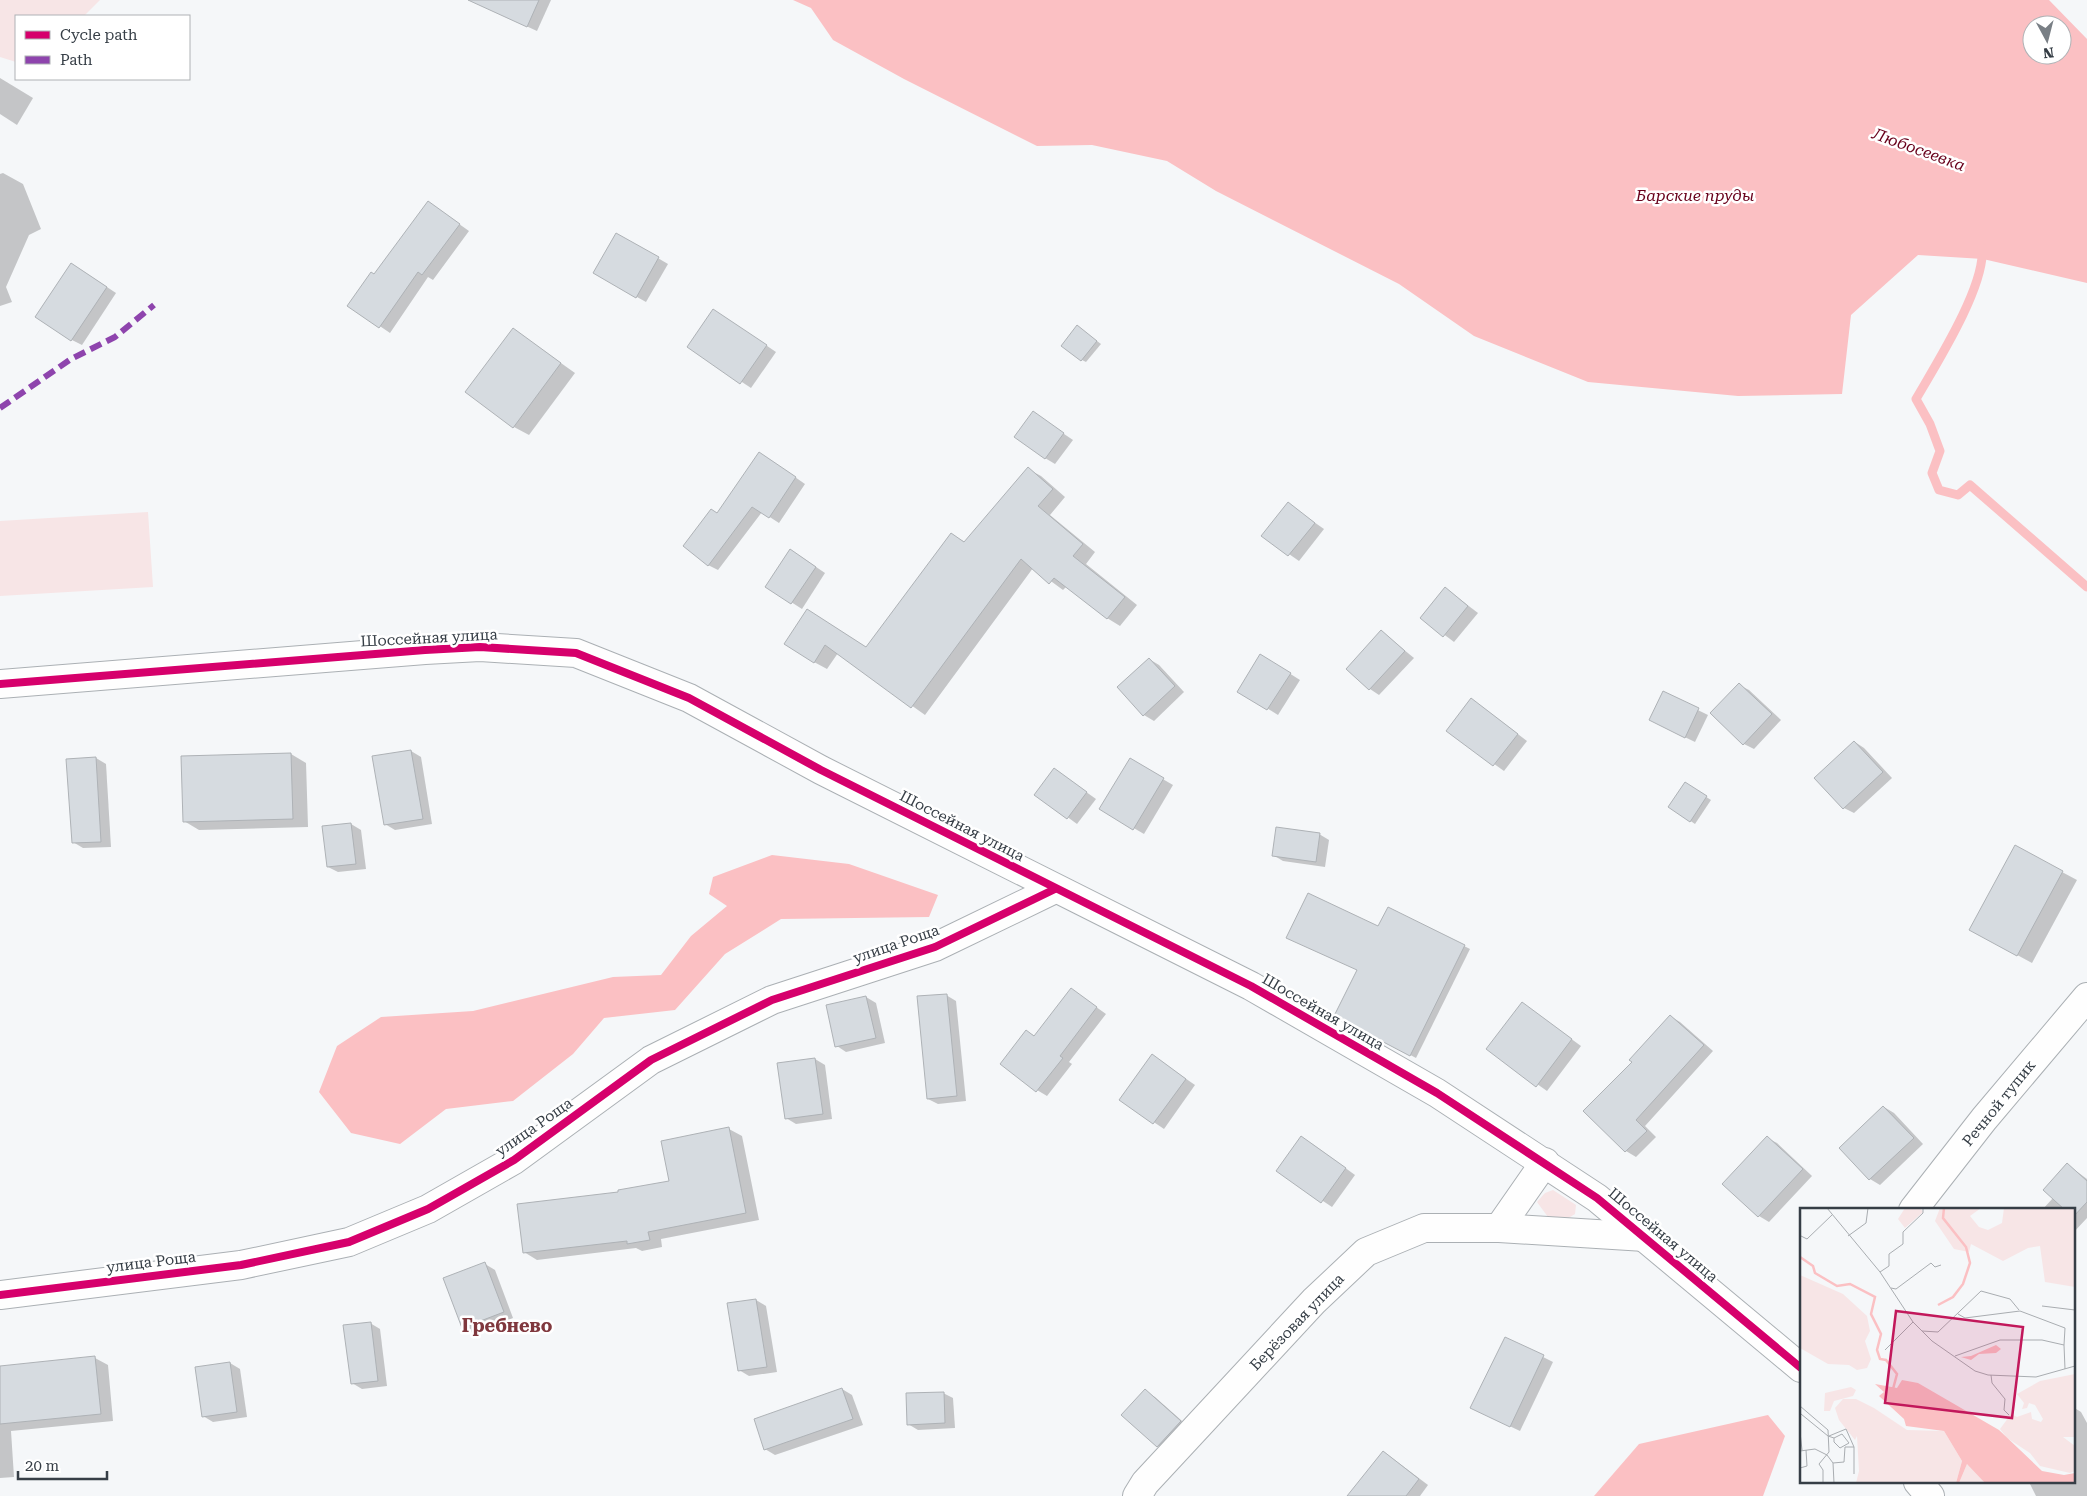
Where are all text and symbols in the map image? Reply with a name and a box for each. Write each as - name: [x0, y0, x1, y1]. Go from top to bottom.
- legend: [15, 15, 190, 80]
- north arrow: [2022, 15, 2072, 65]
- text: Cycle path: [60, 26, 138, 44]
- text: N: [2042, 44, 2055, 62]
- text: Path: [60, 51, 93, 69]
- water label: Любосеевка: [1869, 124, 1968, 175]
- water label: Барские пруды: [1635, 186, 1754, 205]
- street label: Шоссейная улица: [360, 625, 498, 651]
- street label: Шоссейная улица: [897, 787, 1027, 865]
- street label: улица Роща: [851, 921, 941, 967]
- street label: Шоссейная улица: [1259, 970, 1387, 1054]
- street label: Речной тупик: [1959, 1056, 2040, 1150]
- street label: улица Роща: [492, 1094, 576, 1160]
- street label: Шоссейная улица: [1605, 1184, 1721, 1286]
- inset map: [1800, 1208, 2074, 1484]
- street label: улица Роща: [105, 1248, 197, 1276]
- street label: Берёзовая улица: [1246, 1270, 1348, 1374]
- district label: Гребнево: [462, 1315, 553, 1336]
- scale bar: [18, 1448, 106, 1480]
- text: 20 m: [25, 1457, 60, 1475]

